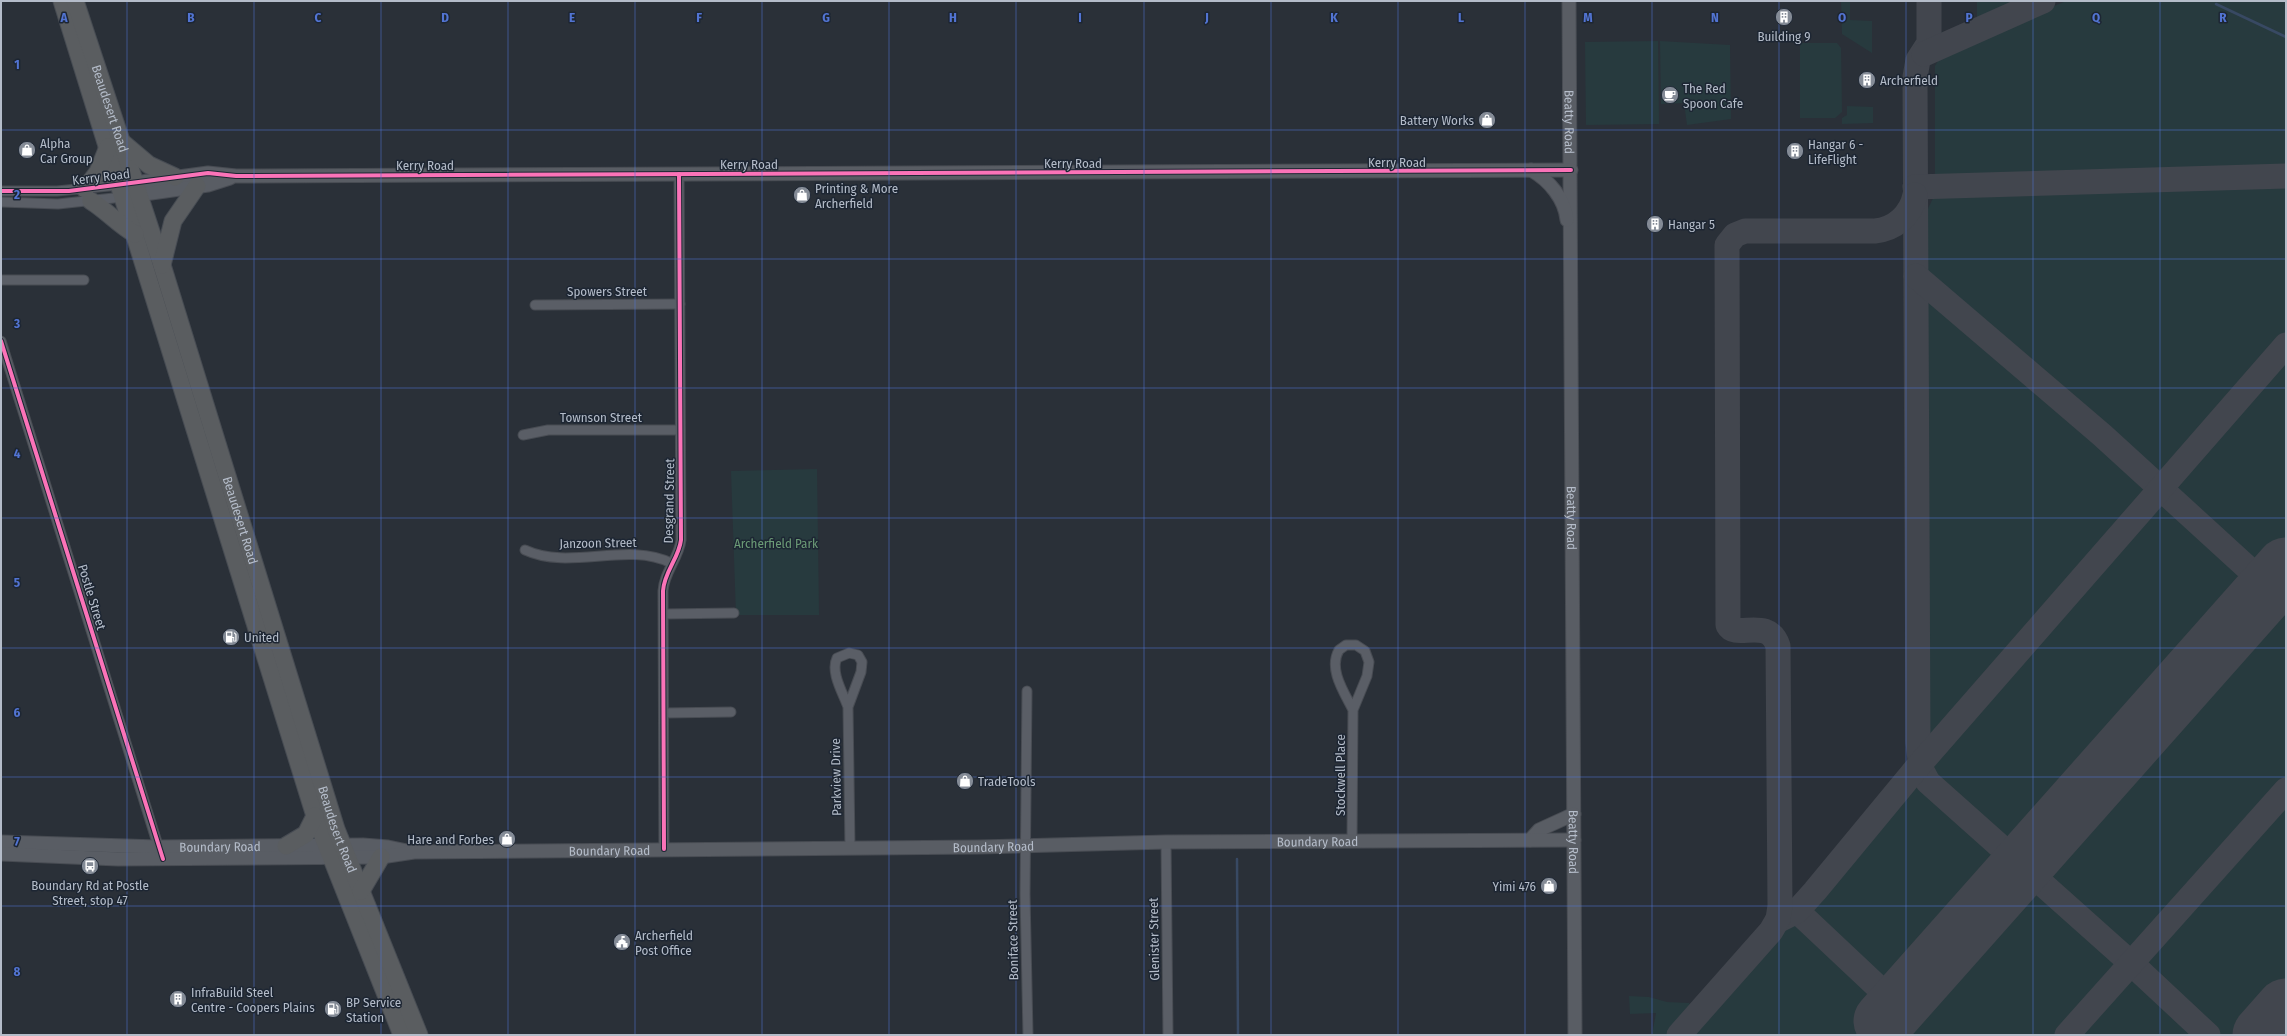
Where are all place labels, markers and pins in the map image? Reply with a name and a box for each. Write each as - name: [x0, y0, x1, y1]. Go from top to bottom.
- building icon: Building 9: [1774, 7, 1794, 27]
- place label: Building 9: [1757, 29, 1811, 44]
- building icon: Archerfield: [1857, 70, 1877, 90]
- place label: Archerfield: [1880, 73, 1938, 88]
- place label: The Red Spoon Cafe: [1683, 81, 1743, 111]
- cafe icon: The Red Spoon Cafe: [1660, 85, 1680, 105]
- shop icon: Battery Works: [1477, 110, 1497, 130]
- place label: Battery Works: [1400, 113, 1474, 128]
- place label: Alpha Car Group: [40, 136, 93, 166]
- place label: Hangar 6 - LifeFlight: [1808, 137, 1863, 167]
- shop icon: Alpha Car Group: [17, 140, 37, 160]
- building icon: Hangar 6 - LifeFlight: [1785, 141, 1805, 161]
- place label: Printing & More Archerfield: [815, 181, 898, 211]
- shop icon: Printing & More Archerfield: [792, 185, 812, 205]
- building icon: Hangar 5: [1645, 214, 1665, 234]
- place label: Hangar 5: [1668, 217, 1715, 232]
- fuel station icon: United: [221, 627, 241, 647]
- place label: United: [244, 630, 279, 645]
- shop icon: TradeTools: [955, 771, 975, 791]
- place label: TradeTools: [978, 774, 1036, 789]
- shop icon: Hare and Forbes: [497, 829, 517, 849]
- place label: Hare and Forbes: [407, 832, 494, 847]
- bus stop icon: Boundary Rd at Postle Street, stop 47: [80, 856, 100, 876]
- shop icon: Yimi 476: [1539, 876, 1559, 896]
- place label: Boundary Rd at Postle Street, stop 47: [31, 878, 149, 908]
- place label: Yimi 476: [1492, 879, 1536, 894]
- place label: Archerfield Post Office: [635, 928, 693, 958]
- public building icon: Archerfield Post Office: [612, 932, 632, 952]
- place label: InfraBuild Steel Centre - Coopers Plains: [191, 985, 315, 1015]
- building icon: InfraBuild Steel Centre - Coopers Plains: [168, 989, 188, 1009]
- place label: BP Service Station: [346, 995, 401, 1025]
- fuel station icon: BP Service Station: [323, 999, 343, 1019]

